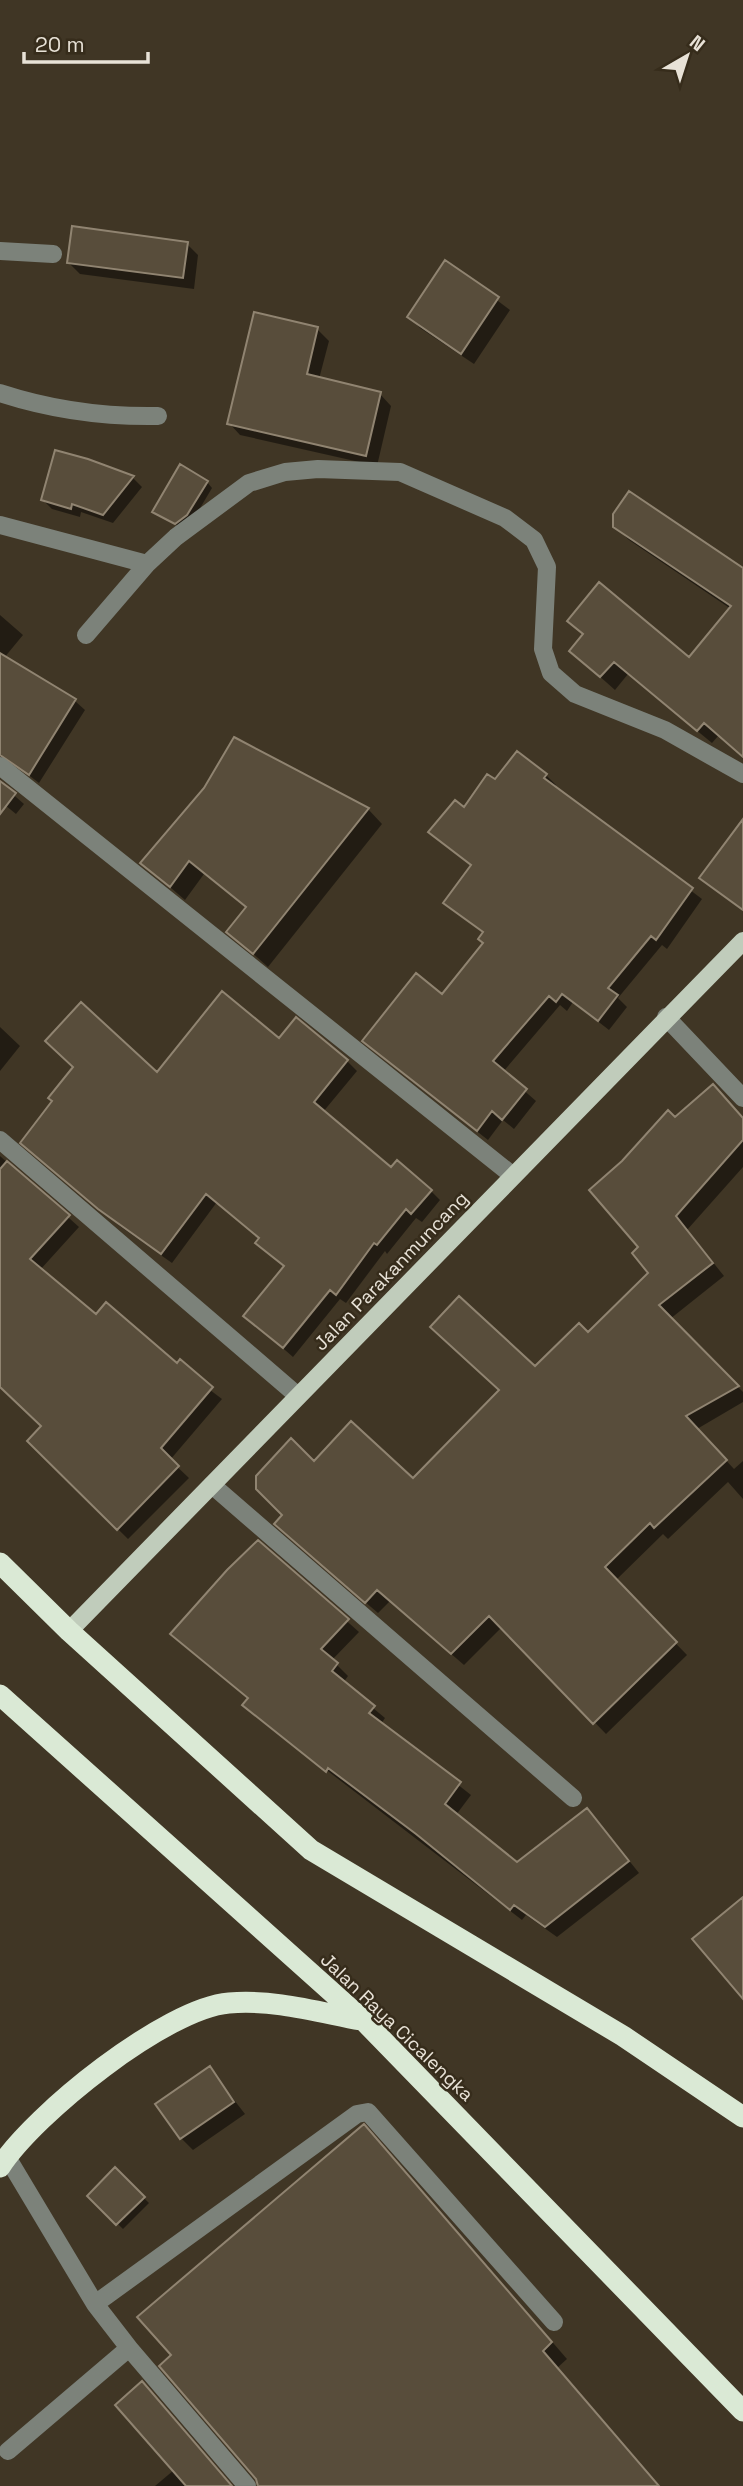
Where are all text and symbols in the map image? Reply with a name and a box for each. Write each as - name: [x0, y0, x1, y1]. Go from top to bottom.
- scale bar: [24, 21, 149, 65]
- north arrow: [652, 21, 722, 91]
- text: N: [685, 29, 710, 57]
- text: 20 m: [35, 31, 85, 58]
- street label: Jalan Parakanmuncang: [308, 1186, 474, 1356]
- street label: Jalan Raya Cicalengka: [315, 1947, 479, 2107]

